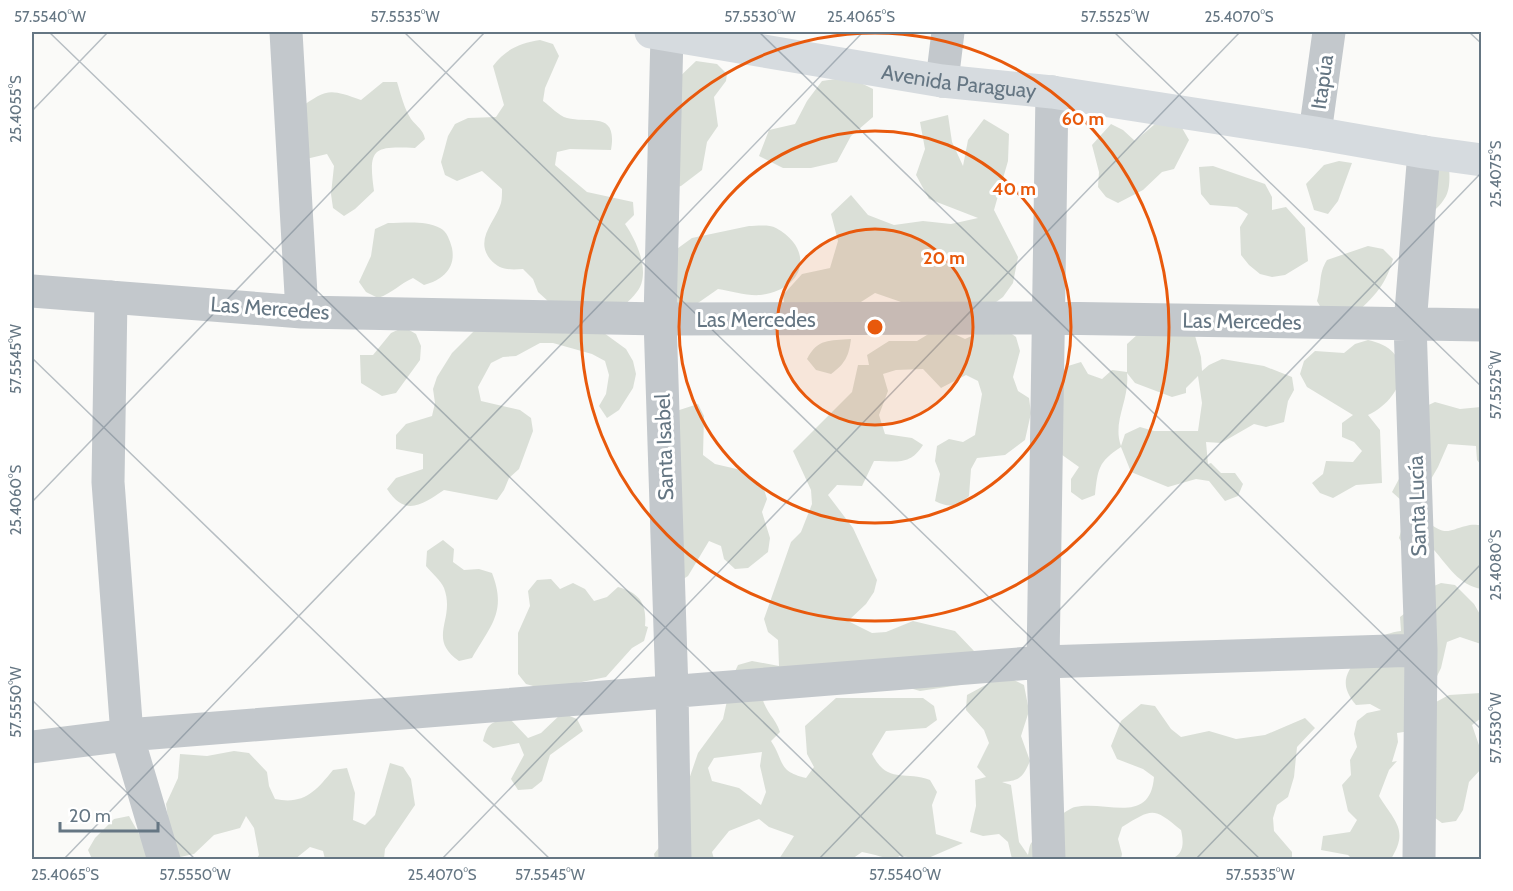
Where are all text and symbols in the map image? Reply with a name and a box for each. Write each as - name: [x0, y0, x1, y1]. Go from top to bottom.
- text: 57.5540°W: [14, 8, 87, 26]
- text: 57.5535°W: [370, 8, 440, 26]
- text: 57.5530°W: [724, 8, 797, 26]
- text: 25.4065°S: [827, 8, 895, 26]
- text: 57.5525°W: [1081, 8, 1150, 26]
- text: 25.4070°S: [1204, 8, 1274, 26]
- street label: Itapúa: [1306, 53, 1338, 111]
- street label: Avenida Paraguay: [880, 59, 1038, 103]
- text: 25.4055°S: [7, 75, 25, 143]
- text: 60 m: [1062, 108, 1104, 130]
- text: 25.4075°S: [1487, 140, 1505, 207]
- text: 40 m: [992, 178, 1036, 200]
- text: 20 m: [923, 247, 965, 269]
- street label: Las Mercedes: [210, 291, 331, 325]
- street label: Las Mercedes: [696, 307, 816, 332]
- street label: Las Mercedes: [1182, 307, 1302, 335]
- centre of rings: [865, 317, 885, 337]
- text: 57.5545°W: [7, 323, 25, 394]
- text: 57.5525°W: [1487, 350, 1505, 419]
- street label: Santa Isabel: [650, 393, 678, 501]
- street label: Santa Lucía: [1403, 455, 1431, 557]
- text: 25.4060°S: [7, 465, 25, 535]
- text: 25.4080°S: [1487, 529, 1505, 600]
- text: 57.5550°W: [7, 665, 25, 738]
- text: 57.5530°W: [1487, 691, 1505, 764]
- scale bar: [60, 795, 158, 833]
- text: 20 m: [69, 805, 111, 827]
- text: 25.4065°S: [31, 866, 99, 884]
- text: 57.5550°W: [159, 866, 232, 884]
- text: 25.4070°S: [407, 866, 477, 884]
- text: 57.5545°W: [515, 866, 586, 884]
- text: 57.5540°W: [869, 866, 942, 884]
- text: 57.5535°W: [1225, 866, 1295, 884]

